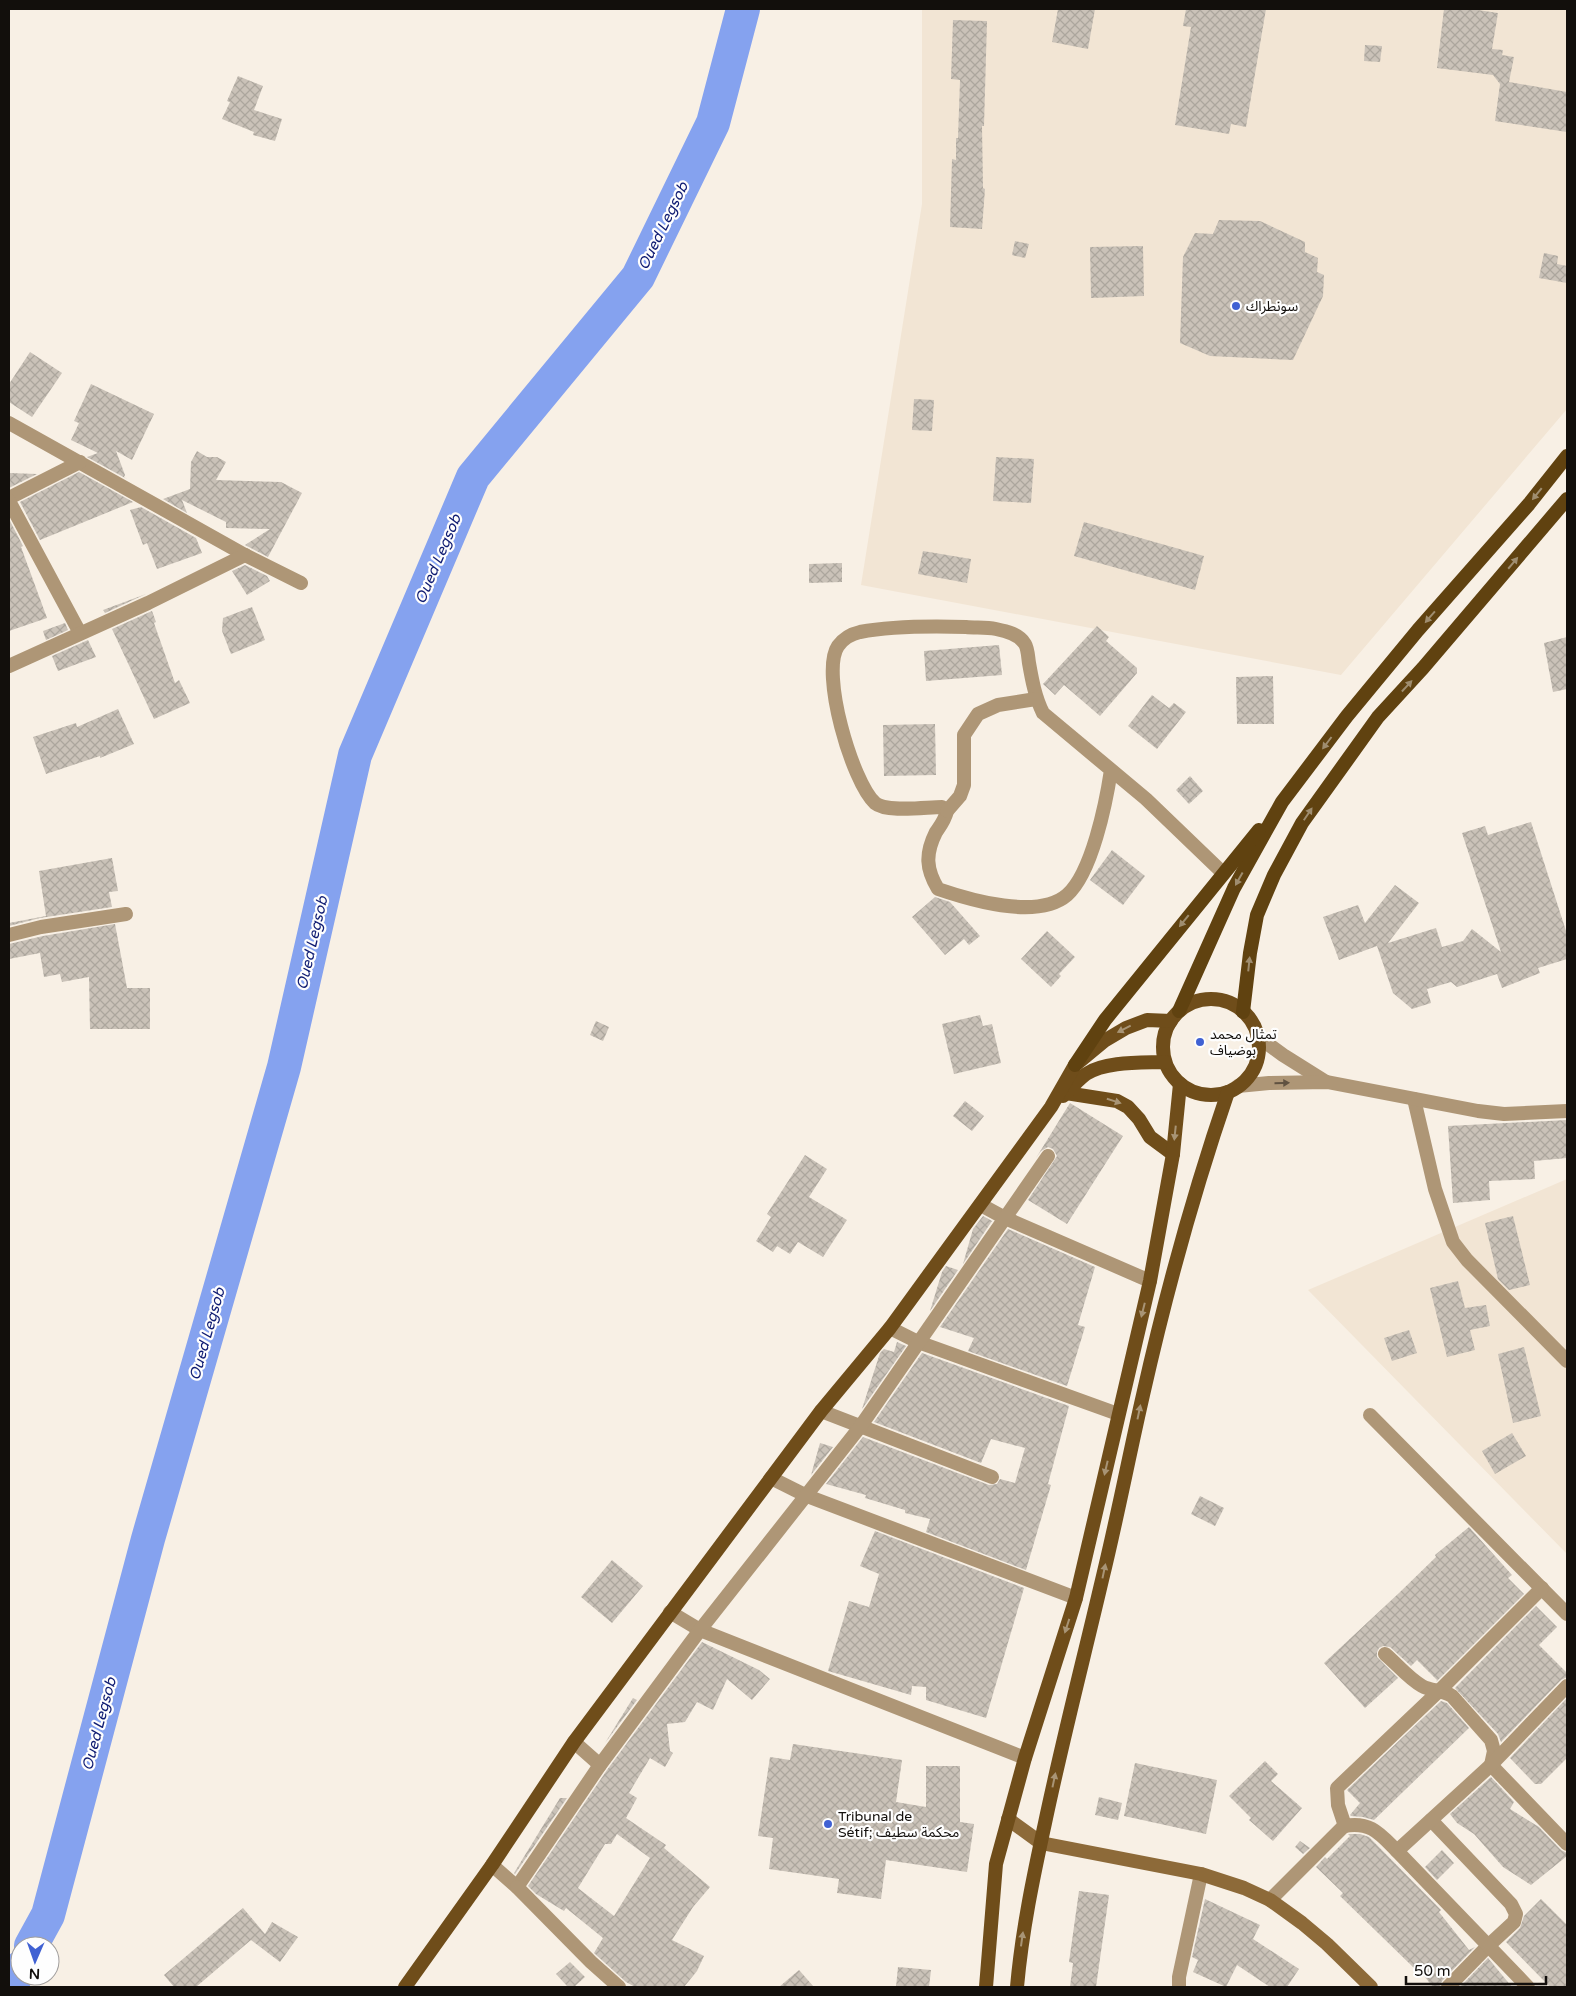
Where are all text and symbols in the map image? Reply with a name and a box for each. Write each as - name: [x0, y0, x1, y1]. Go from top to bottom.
- water label: Oued Legsob: [634, 178, 693, 273]
- place label: سونطراك: [1246, 298, 1298, 315]
- marker: سونطراك: [1230, 300, 1242, 312]
- one-way arrow: [1531, 487, 1542, 500]
- water label: Oued Legsob: [411, 510, 466, 606]
- one-way arrow: [1507, 557, 1519, 569]
- one-way arrow: [1424, 610, 1435, 623]
- one-way arrow: [1401, 680, 1413, 692]
- one-way arrow: [1322, 736, 1332, 750]
- one-way arrow: [1303, 808, 1313, 821]
- one-way arrow: [1235, 871, 1243, 886]
- water label: Oued Legsob: [292, 893, 332, 992]
- one-way arrow: [1179, 914, 1190, 927]
- one-way arrow: [1245, 955, 1253, 971]
- one-way arrow: [1117, 1026, 1131, 1034]
- place label: تمثال محمد بوضياف: [1210, 1026, 1277, 1059]
- marker: تمثال محمد بوضياف: [1194, 1036, 1206, 1048]
- one-way arrow: [1275, 1079, 1291, 1087]
- one-way arrow: [1106, 1098, 1121, 1106]
- one-way arrow: [1171, 1125, 1179, 1141]
- water label: Oued Legsob: [185, 1284, 229, 1382]
- one-way arrow: [1139, 1302, 1147, 1317]
- one-way arrow: [1135, 1404, 1143, 1419]
- one-way arrow: [1102, 1460, 1110, 1475]
- one-way arrow: [1101, 1562, 1109, 1578]
- one-way arrow: [1063, 1618, 1071, 1633]
- water label: Oued Legsob: [78, 1674, 120, 1772]
- one-way arrow: [1050, 1772, 1058, 1787]
- place label: Tribunal de Sétif; محكمة سطيف: [838, 1808, 959, 1841]
- marker: Tribunal de Sétif; محكمة سطيف: [822, 1818, 834, 1830]
- one-way arrow: [1018, 1930, 1026, 1946]
- north arrow: [10, 1936, 60, 1986]
- scale bar: [1406, 1954, 1546, 1986]
- text: 50 m: [1414, 1962, 1451, 1980]
- text: N: [29, 1965, 40, 1982]

